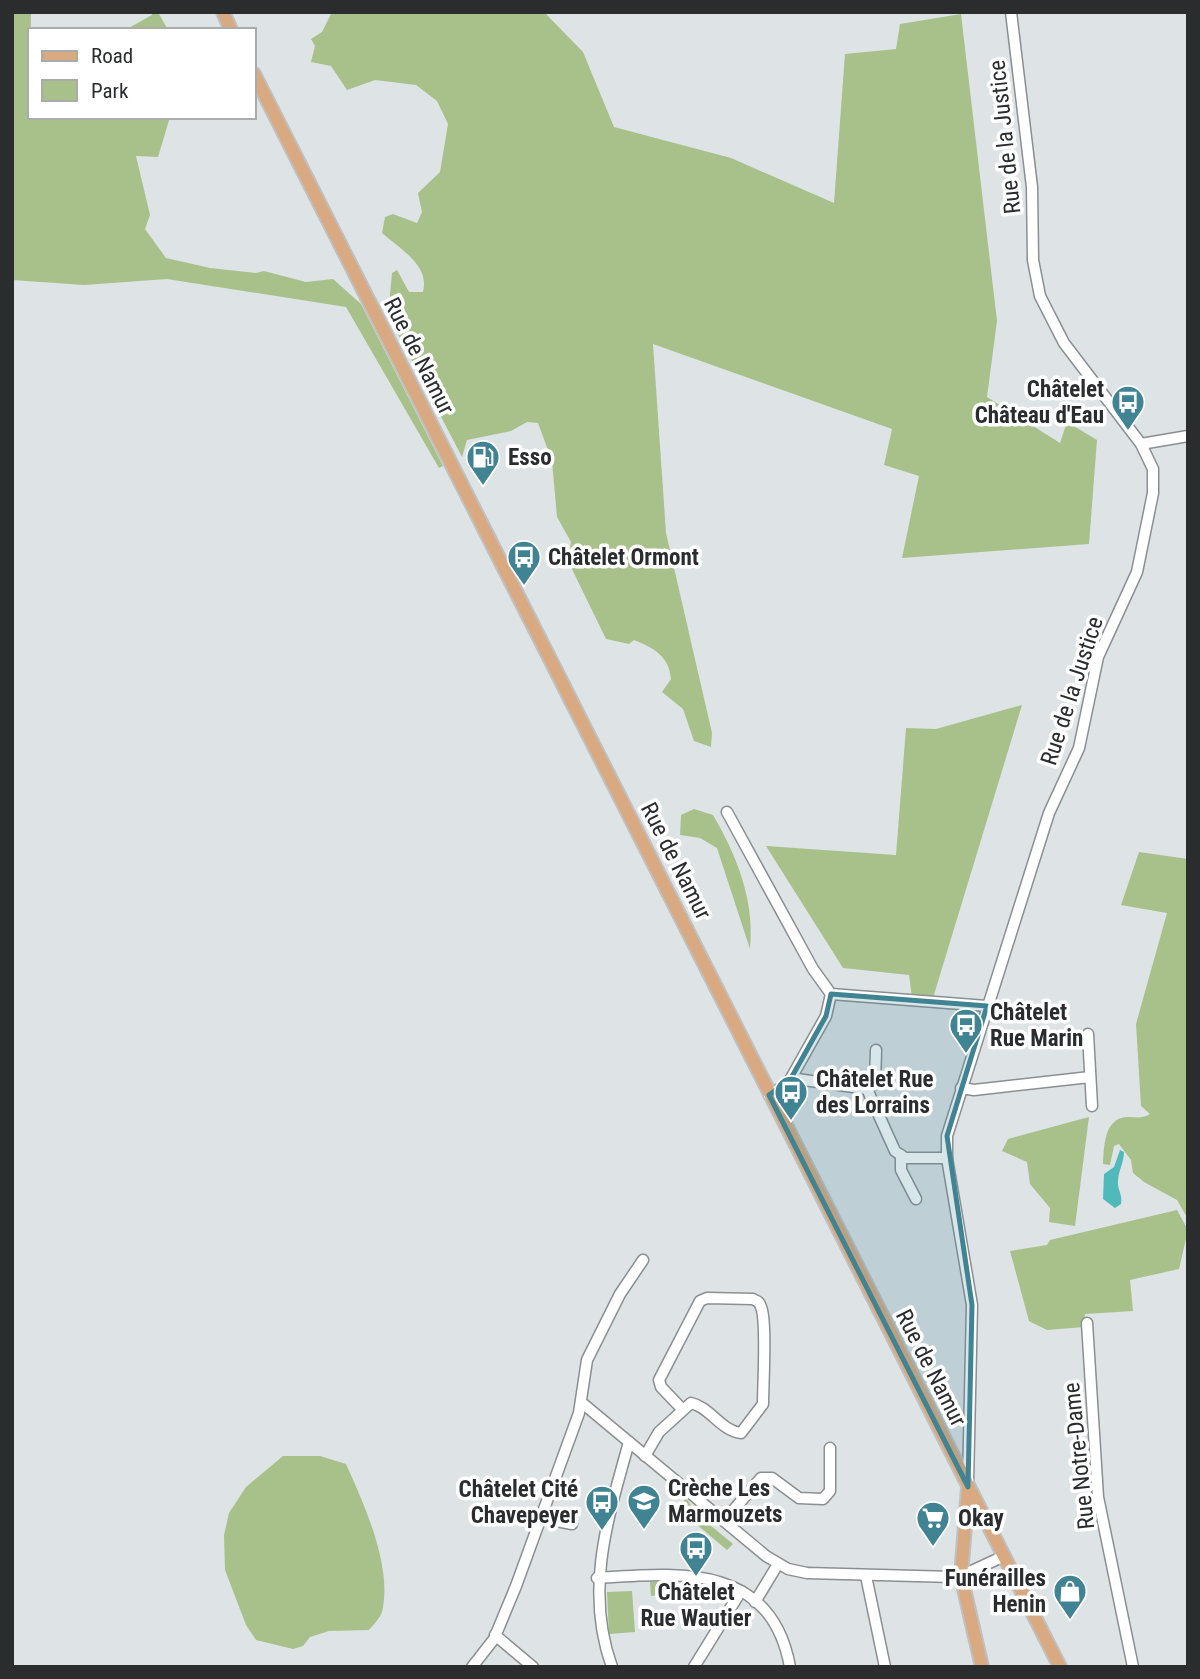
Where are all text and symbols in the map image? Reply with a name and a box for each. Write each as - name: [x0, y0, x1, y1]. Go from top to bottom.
- legend: [28, 28, 256, 119]
- text: Road: [91, 44, 133, 68]
- street label: Rue de la Justice: [983, 59, 1027, 215]
- text: Park: [91, 79, 129, 103]
- street label: Rue de Namur: [378, 293, 460, 419]
- place label: Châtelet Château d'Eau: [975, 376, 1104, 429]
- bus stop icon: Châtelet Château d'Eau: [1109, 383, 1147, 432]
- fuel station icon: Esso: [464, 438, 502, 487]
- place label: Esso: [508, 444, 552, 471]
- bus stop icon: Châtelet Ormont: [505, 538, 543, 587]
- place label: Châtelet Ormont: [548, 544, 699, 571]
- street label: Rue de la Justice: [1035, 613, 1109, 769]
- street label: Rue de Namur: [635, 798, 717, 924]
- place label: Châtelet Rue Marin: [990, 999, 1083, 1052]
- bus stop icon: Châtelet Rue Marin: [947, 1006, 985, 1055]
- place label: Châtelet Rue des Lorrains: [816, 1066, 934, 1119]
- bus stop icon: Châtelet Rue des Lorrains: [772, 1073, 810, 1122]
- street label: Rue de Namur: [890, 1305, 972, 1431]
- street label: Rue Notre-Dame: [1058, 1381, 1100, 1531]
- place label: Crèche Les Marmouzets: [668, 1475, 782, 1528]
- place label: Châtelet Cité Chavepeyer: [459, 1476, 578, 1529]
- school or university icon: Crèche Les Marmouzets: [625, 1482, 663, 1531]
- bus stop icon: Châtelet Cité Chavepeyer: [583, 1483, 621, 1532]
- supermarket icon: Okay: [914, 1499, 952, 1548]
- place label: Okay: [958, 1505, 1005, 1532]
- bus stop icon: Châtelet Rue Wautier: [677, 1529, 715, 1578]
- place label: Funérailles Henin: [945, 1565, 1046, 1618]
- shop icon: Funérailles Henin: [1051, 1572, 1089, 1621]
- place label: Châtelet Rue Wautier: [641, 1579, 752, 1632]

